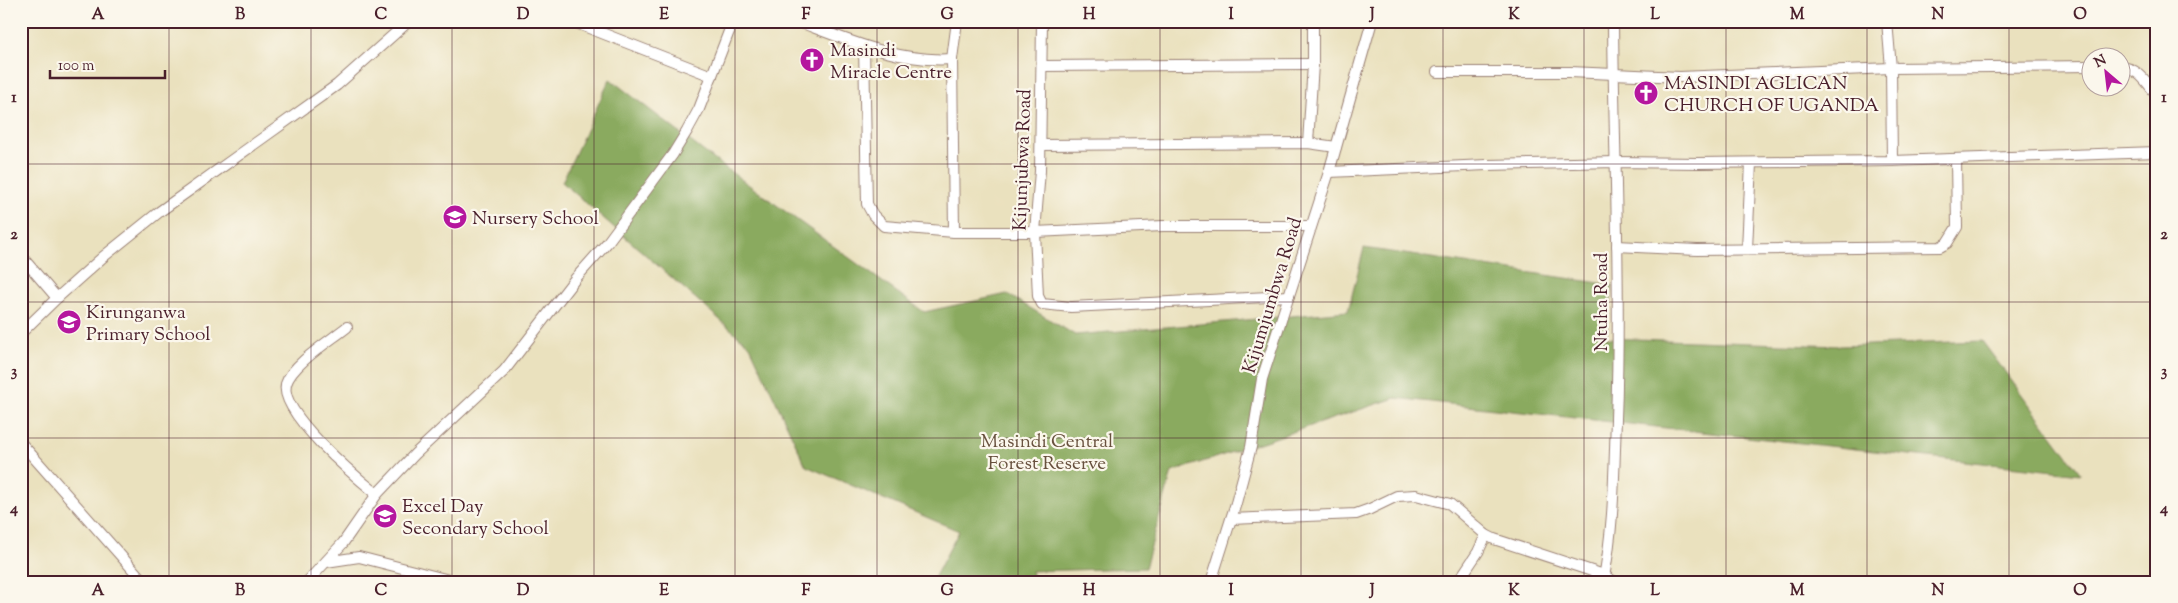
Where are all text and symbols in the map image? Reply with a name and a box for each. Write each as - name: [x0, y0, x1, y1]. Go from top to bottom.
- text: A: [92, 4, 105, 27]
- text: B: [235, 4, 245, 27]
- text: C: [375, 4, 388, 27]
- text: D: [517, 4, 530, 27]
- text: E: [659, 4, 669, 27]
- text: F: [802, 4, 811, 27]
- text: G: [940, 4, 954, 27]
- text: H: [1083, 4, 1096, 27]
- text: I: [1228, 4, 1234, 27]
- text: J: [1368, 4, 1375, 27]
- text: K: [1508, 4, 1520, 27]
- text: L: [1650, 4, 1660, 27]
- text: M: [1790, 4, 1805, 27]
- text: N: [1932, 4, 1945, 27]
- text: O: [2073, 4, 2087, 27]
- place label: Masindi Miracle Centre: [830, 38, 952, 87]
- church icon: Masindi Miracle Centre: [799, 47, 825, 73]
- scale bar: [50, 48, 165, 80]
- north arrow: [2080, 48, 2130, 98]
- text: N: [2091, 51, 2110, 74]
- text: 100 m: [58, 56, 95, 77]
- place label: MASINDI AGLICAN CHURCH OF UGANDA: [1664, 71, 1880, 120]
- church icon: MASINDI AGLICAN CHURCH OF UGANDA: [1633, 80, 1659, 106]
- text: 1: [11, 87, 17, 110]
- text: 1: [2161, 87, 2167, 110]
- street label: Kijunjubwa Road: [1008, 88, 1039, 231]
- school or university icon: Nursery School: [442, 204, 468, 230]
- place label: Nursery School: [472, 206, 599, 233]
- street label: Kijumjumbwa Road: [1237, 214, 1310, 377]
- text: 2: [10, 224, 18, 247]
- text: 2: [2160, 224, 2168, 247]
- street label: Ntuha Road: [1589, 252, 1616, 352]
- place label: Kirunganwa Primary School: [86, 300, 211, 349]
- school or university icon: Kirunganwa Primary School: [56, 309, 82, 335]
- text: 3: [11, 361, 18, 384]
- text: 3: [2161, 361, 2168, 384]
- park label: Masindi Central Forest Reserve: [981, 429, 1113, 478]
- place label: Excel Day Secondary School: [402, 494, 549, 543]
- text: 4: [9, 498, 18, 521]
- text: 4: [2159, 498, 2168, 521]
- school or university icon: Excel Day Secondary School: [372, 503, 398, 529]
- text: A: [92, 580, 105, 603]
- text: B: [235, 580, 245, 603]
- text: C: [375, 580, 388, 603]
- text: D: [517, 580, 530, 603]
- text: E: [659, 580, 669, 603]
- text: F: [802, 580, 811, 603]
- text: G: [940, 580, 954, 603]
- text: H: [1083, 580, 1096, 603]
- text: I: [1228, 580, 1234, 603]
- text: J: [1368, 580, 1375, 603]
- text: K: [1508, 580, 1520, 603]
- text: L: [1650, 580, 1660, 603]
- text: M: [1790, 580, 1805, 603]
- text: N: [1932, 580, 1945, 603]
- text: O: [2073, 580, 2087, 603]

